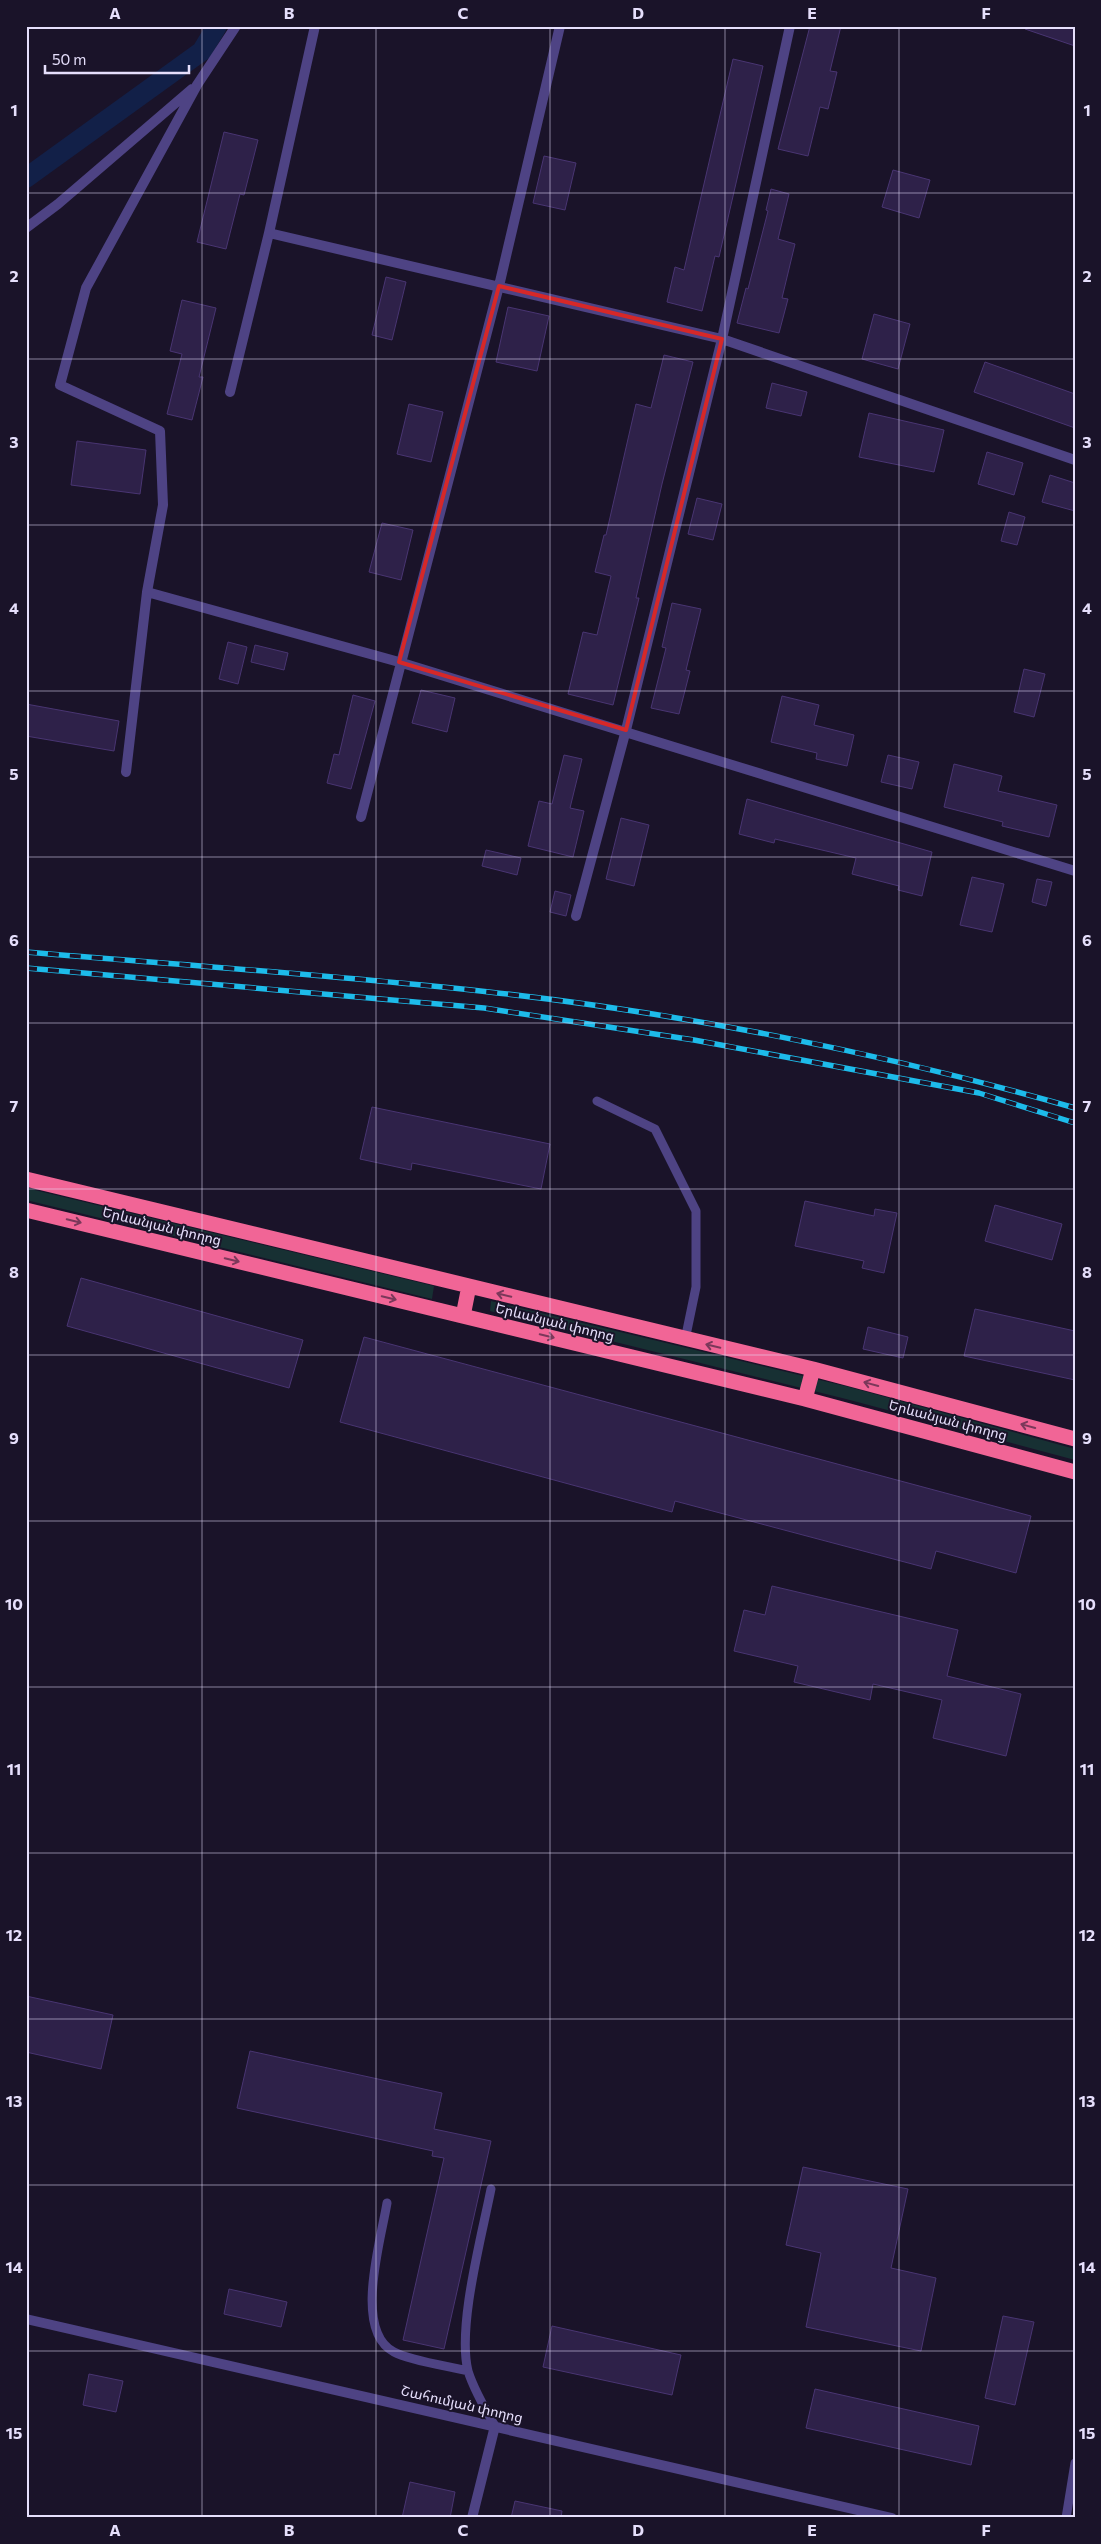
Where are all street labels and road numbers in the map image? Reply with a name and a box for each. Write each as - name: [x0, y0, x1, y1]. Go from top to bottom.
- street label: Երևանյան փողոց: [101, 1203, 223, 1249]
- street label: Երևանյան փողոց: [494, 1299, 616, 1345]
- street label: Երևանյան փողոց: [887, 1396, 1009, 1444]
- street label: Շահումյան փողոց: [399, 2381, 525, 2426]

